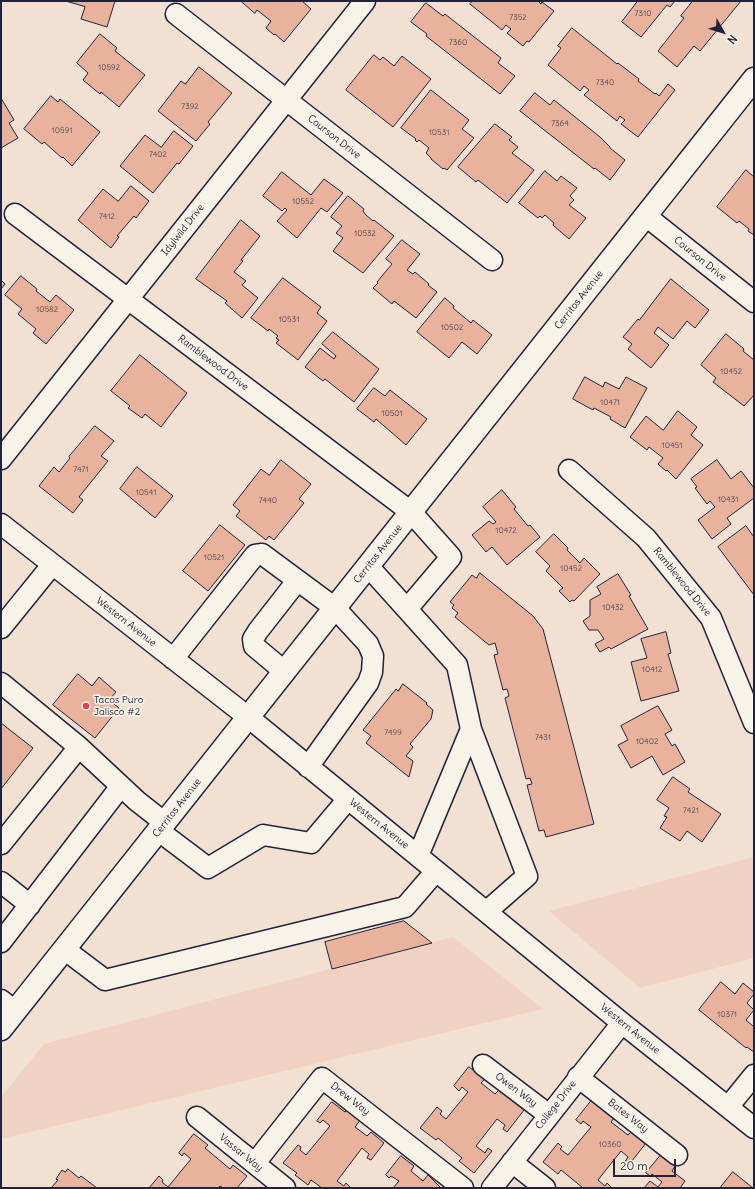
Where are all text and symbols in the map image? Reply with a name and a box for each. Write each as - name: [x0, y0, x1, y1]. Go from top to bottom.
- house number: 7310: [635, 9, 651, 19]
- north arrow: [703, 12, 743, 52]
- house number: 7352: [509, 13, 527, 23]
- text: N: [724, 32, 740, 47]
- house number: 7360: [449, 38, 467, 48]
- house number: 10592: [98, 63, 120, 73]
- house number: 7340: [596, 78, 614, 88]
- house number: 7392: [181, 102, 199, 112]
- street label: Courson Drive: [305, 113, 363, 161]
- house number: 7364: [551, 119, 569, 129]
- house number: 10591: [52, 126, 72, 136]
- house number: 10531: [429, 128, 449, 138]
- house number: 7402: [149, 150, 167, 160]
- house number: 10552: [292, 197, 314, 207]
- street label: Idylwild Drive: [159, 202, 207, 258]
- house number: 7412: [99, 212, 115, 222]
- house number: 10532: [354, 229, 376, 239]
- street label: Courson Drive: [671, 234, 729, 284]
- street label: Cerritos Avenue: [552, 268, 606, 332]
- house number: 10582: [36, 305, 58, 315]
- house number: 10531: [279, 315, 299, 325]
- house number: 10502: [441, 323, 463, 333]
- street label: Ramblewood Drive: [175, 333, 251, 393]
- house number: 10452: [720, 367, 742, 377]
- house number: 10471: [600, 398, 620, 408]
- house number: 10501: [381, 409, 403, 419]
- house number: 10451: [662, 441, 682, 451]
- house number: 7471: [73, 465, 89, 475]
- house number: 10541: [136, 488, 156, 498]
- house number: 10431: [718, 495, 738, 505]
- house number: 7440: [259, 496, 277, 506]
- street label: Cerritos Avenue: [351, 522, 405, 586]
- house number: 10472: [495, 526, 517, 536]
- street label: Ramblewood Drive: [651, 545, 713, 619]
- house number: 10521: [204, 553, 224, 563]
- house number: 10452: [560, 564, 582, 574]
- street label: Western Avenue: [94, 595, 158, 649]
- house number: 10432: [602, 603, 624, 613]
- house number: 10412: [642, 665, 662, 675]
- place label: Tacos Puro Jalisco #2: [94, 694, 143, 718]
- marker: Tacos Puro Jalisco #2: [81, 701, 91, 711]
- house number: 7499: [384, 728, 402, 738]
- house number: 7431: [535, 733, 551, 743]
- house number: 10402: [636, 737, 658, 747]
- street label: Cerritos Avenue: [150, 776, 204, 840]
- street label: Western Avenue: [347, 796, 411, 852]
- house number: 7421: [683, 806, 699, 816]
- street label: Western Avenue: [598, 1001, 662, 1057]
- house number: 10371: [717, 1010, 737, 1020]
- street label: Owen Way: [493, 1070, 539, 1110]
- street label: College Drive: [533, 1078, 579, 1132]
- street label: Drew Way: [328, 1080, 372, 1118]
- street label: Bates Way: [605, 1097, 651, 1135]
- street label: Vassar Way: [217, 1132, 265, 1174]
- house number: 10360: [599, 1140, 621, 1150]
- scale bar: [615, 1151, 678, 1177]
- text: 20 m: [620, 1158, 648, 1173]

